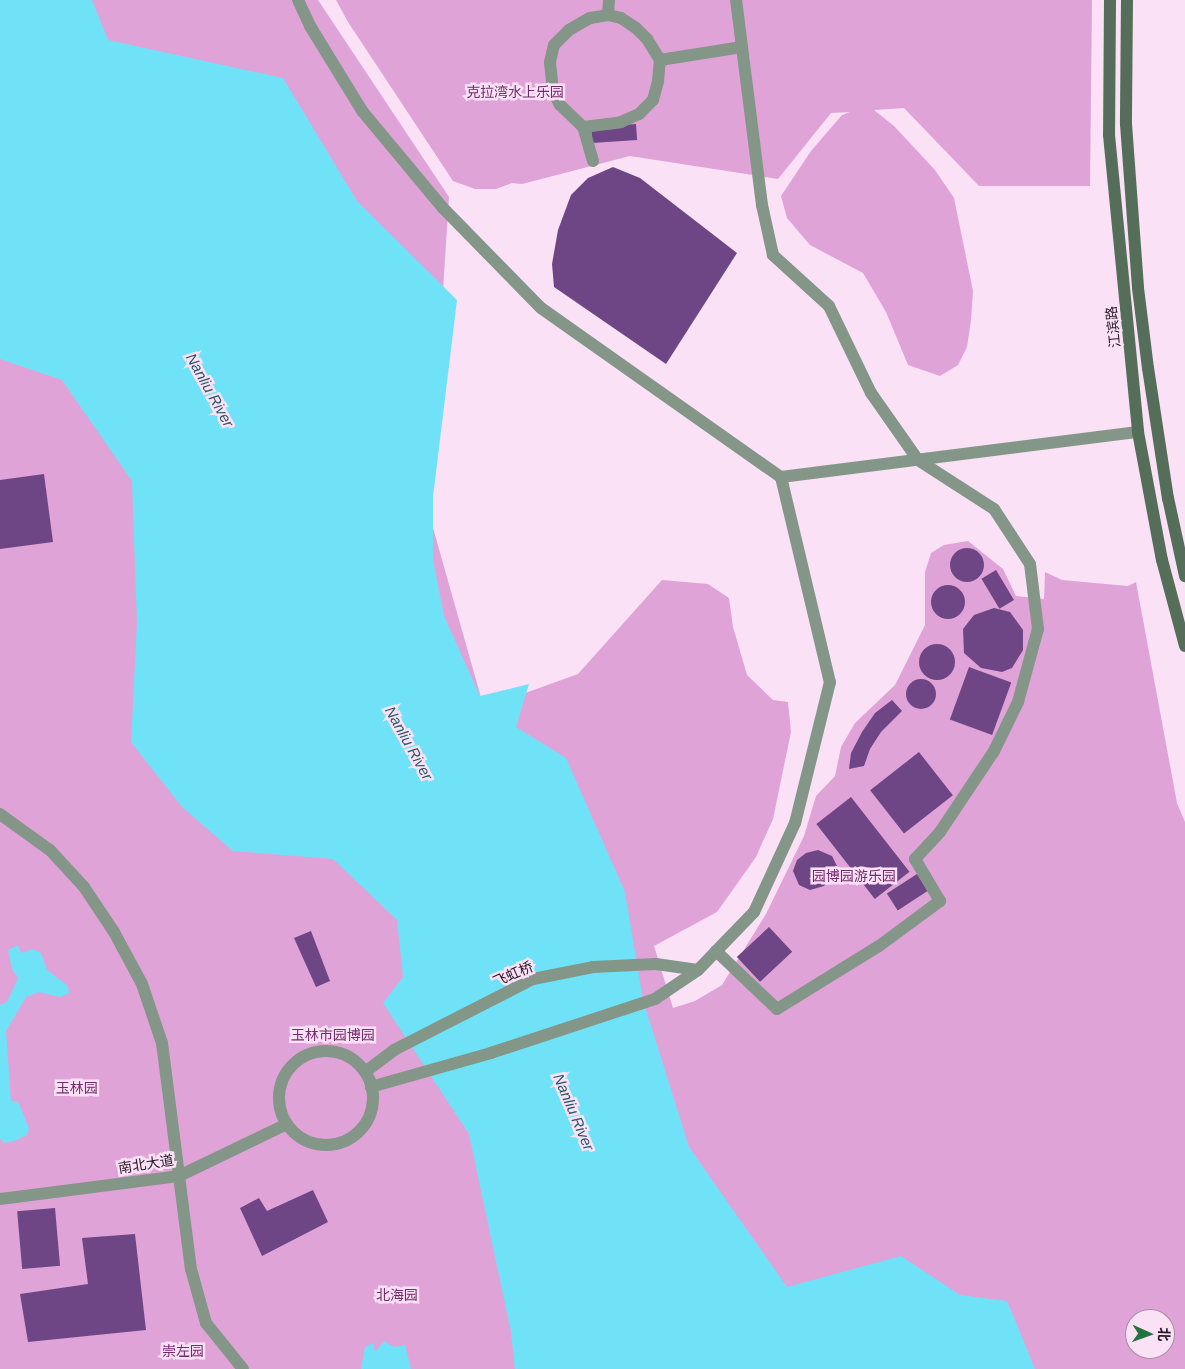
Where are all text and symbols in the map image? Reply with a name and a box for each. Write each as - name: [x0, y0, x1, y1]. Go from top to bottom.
- park label: 克拉湾水上乐园: [466, 84, 564, 100]
- street label: 江滨路: [1102, 305, 1124, 349]
- water label: Nanliu River: [182, 350, 238, 430]
- water label: Nanliu River: [381, 703, 437, 783]
- park label: 园博园游乐园: [812, 868, 896, 884]
- street label: 飞虹桥: [490, 958, 536, 990]
- park label: 玉林市园博园: [291, 1027, 375, 1043]
- water label: Nanliu River: [550, 1071, 598, 1153]
- park label: 玉林园: [56, 1080, 98, 1096]
- street label: 南北大道: [117, 1151, 175, 1177]
- park label: 北海园: [376, 1287, 418, 1303]
- north arrow: [1125, 1309, 1175, 1359]
- text: 北: [1156, 1327, 1172, 1342]
- park label: 崇左园: [162, 1343, 204, 1359]

